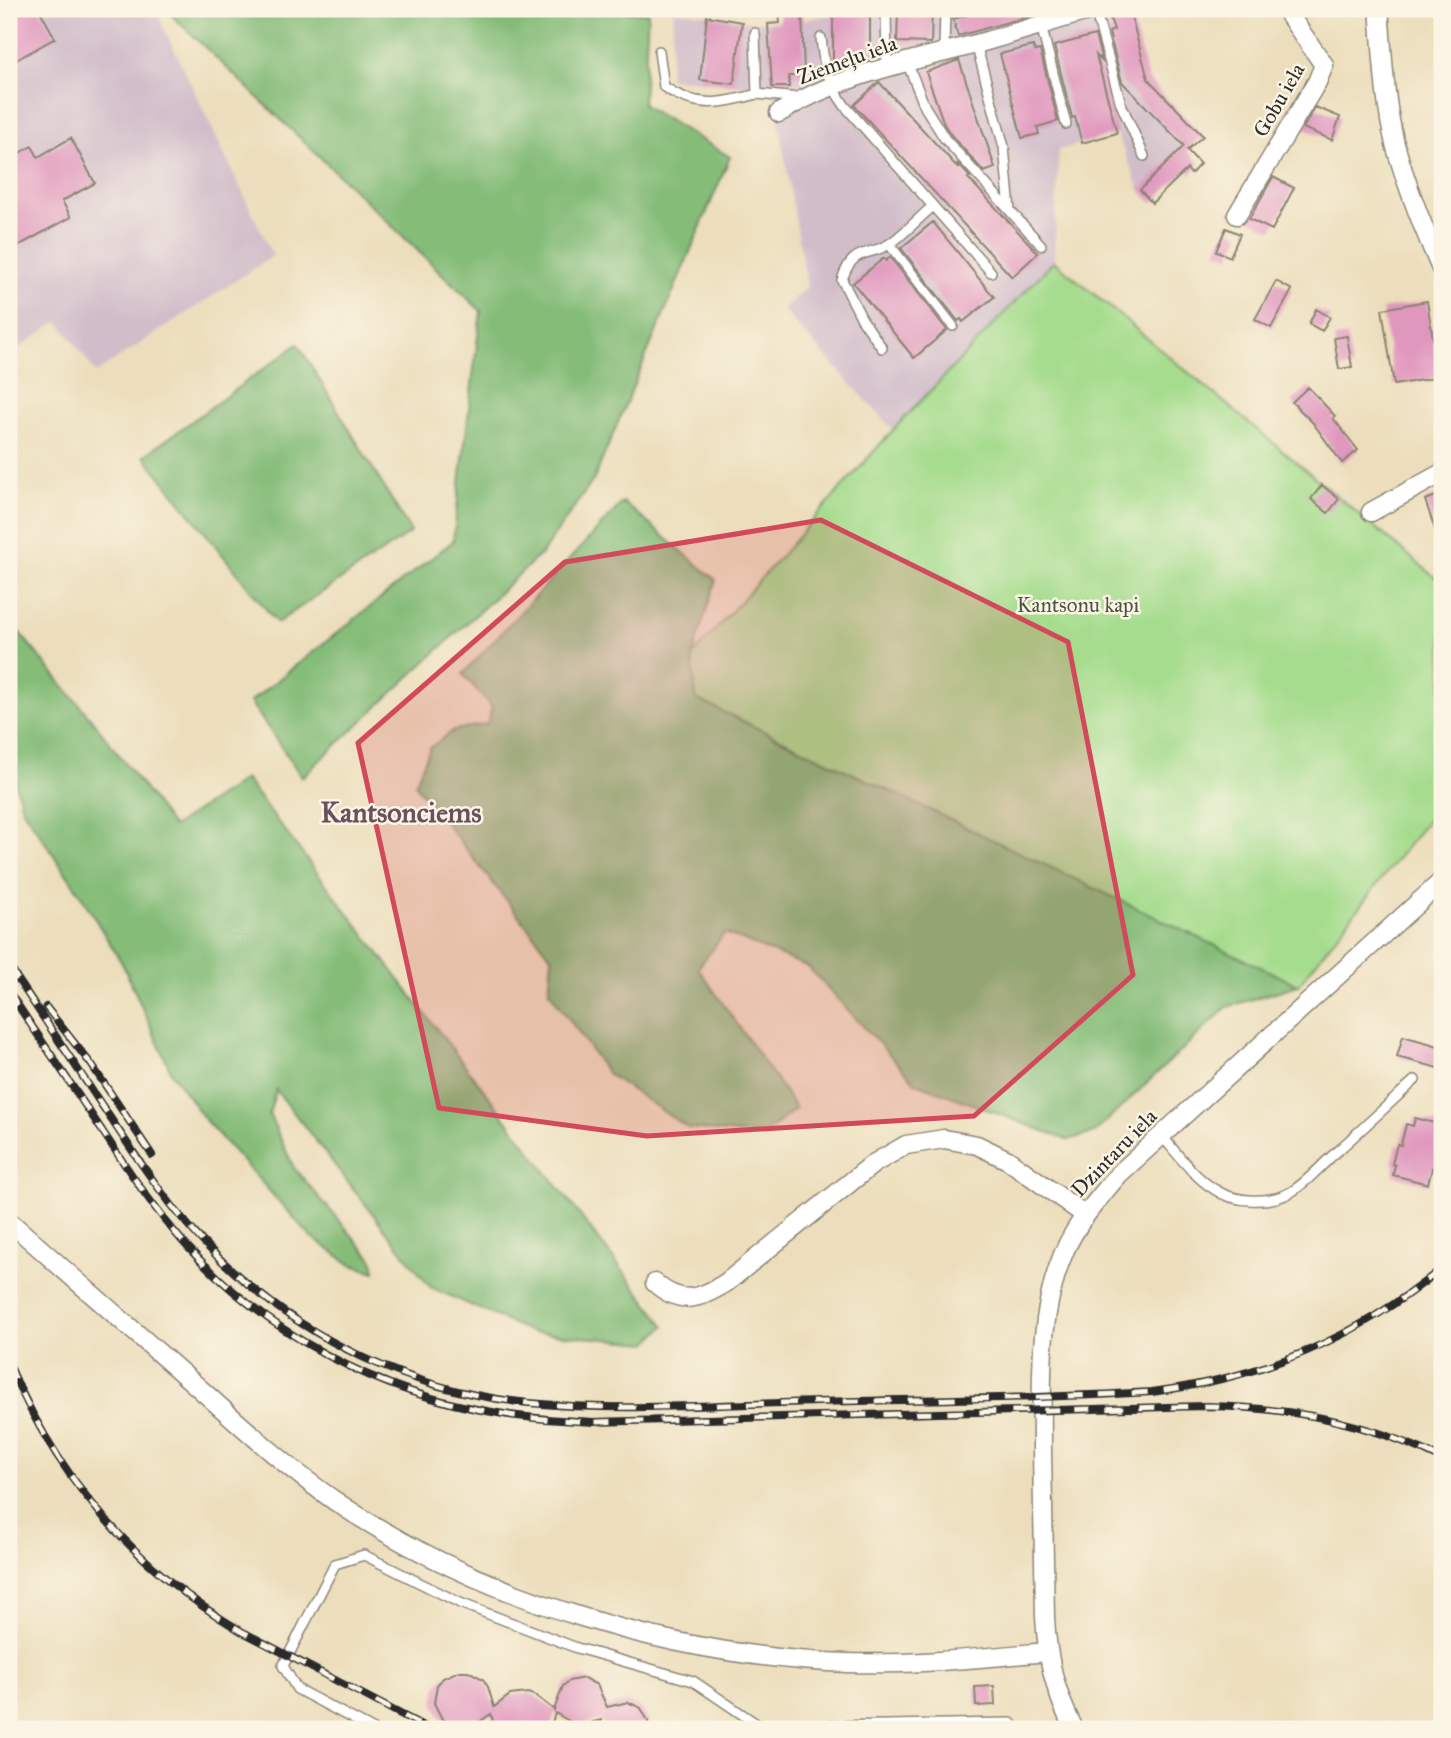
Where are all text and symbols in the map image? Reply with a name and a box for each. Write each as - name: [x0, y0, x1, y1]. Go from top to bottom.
- street label: Ziemeļu iela: [794, 30, 900, 90]
- street label: Gobu iela: [1248, 58, 1311, 142]
- park label: Kantsonu kapi: [1017, 592, 1140, 618]
- district label: Kantsonciems: [320, 795, 482, 830]
- street label: Dzintaru iela: [1066, 1103, 1162, 1202]

